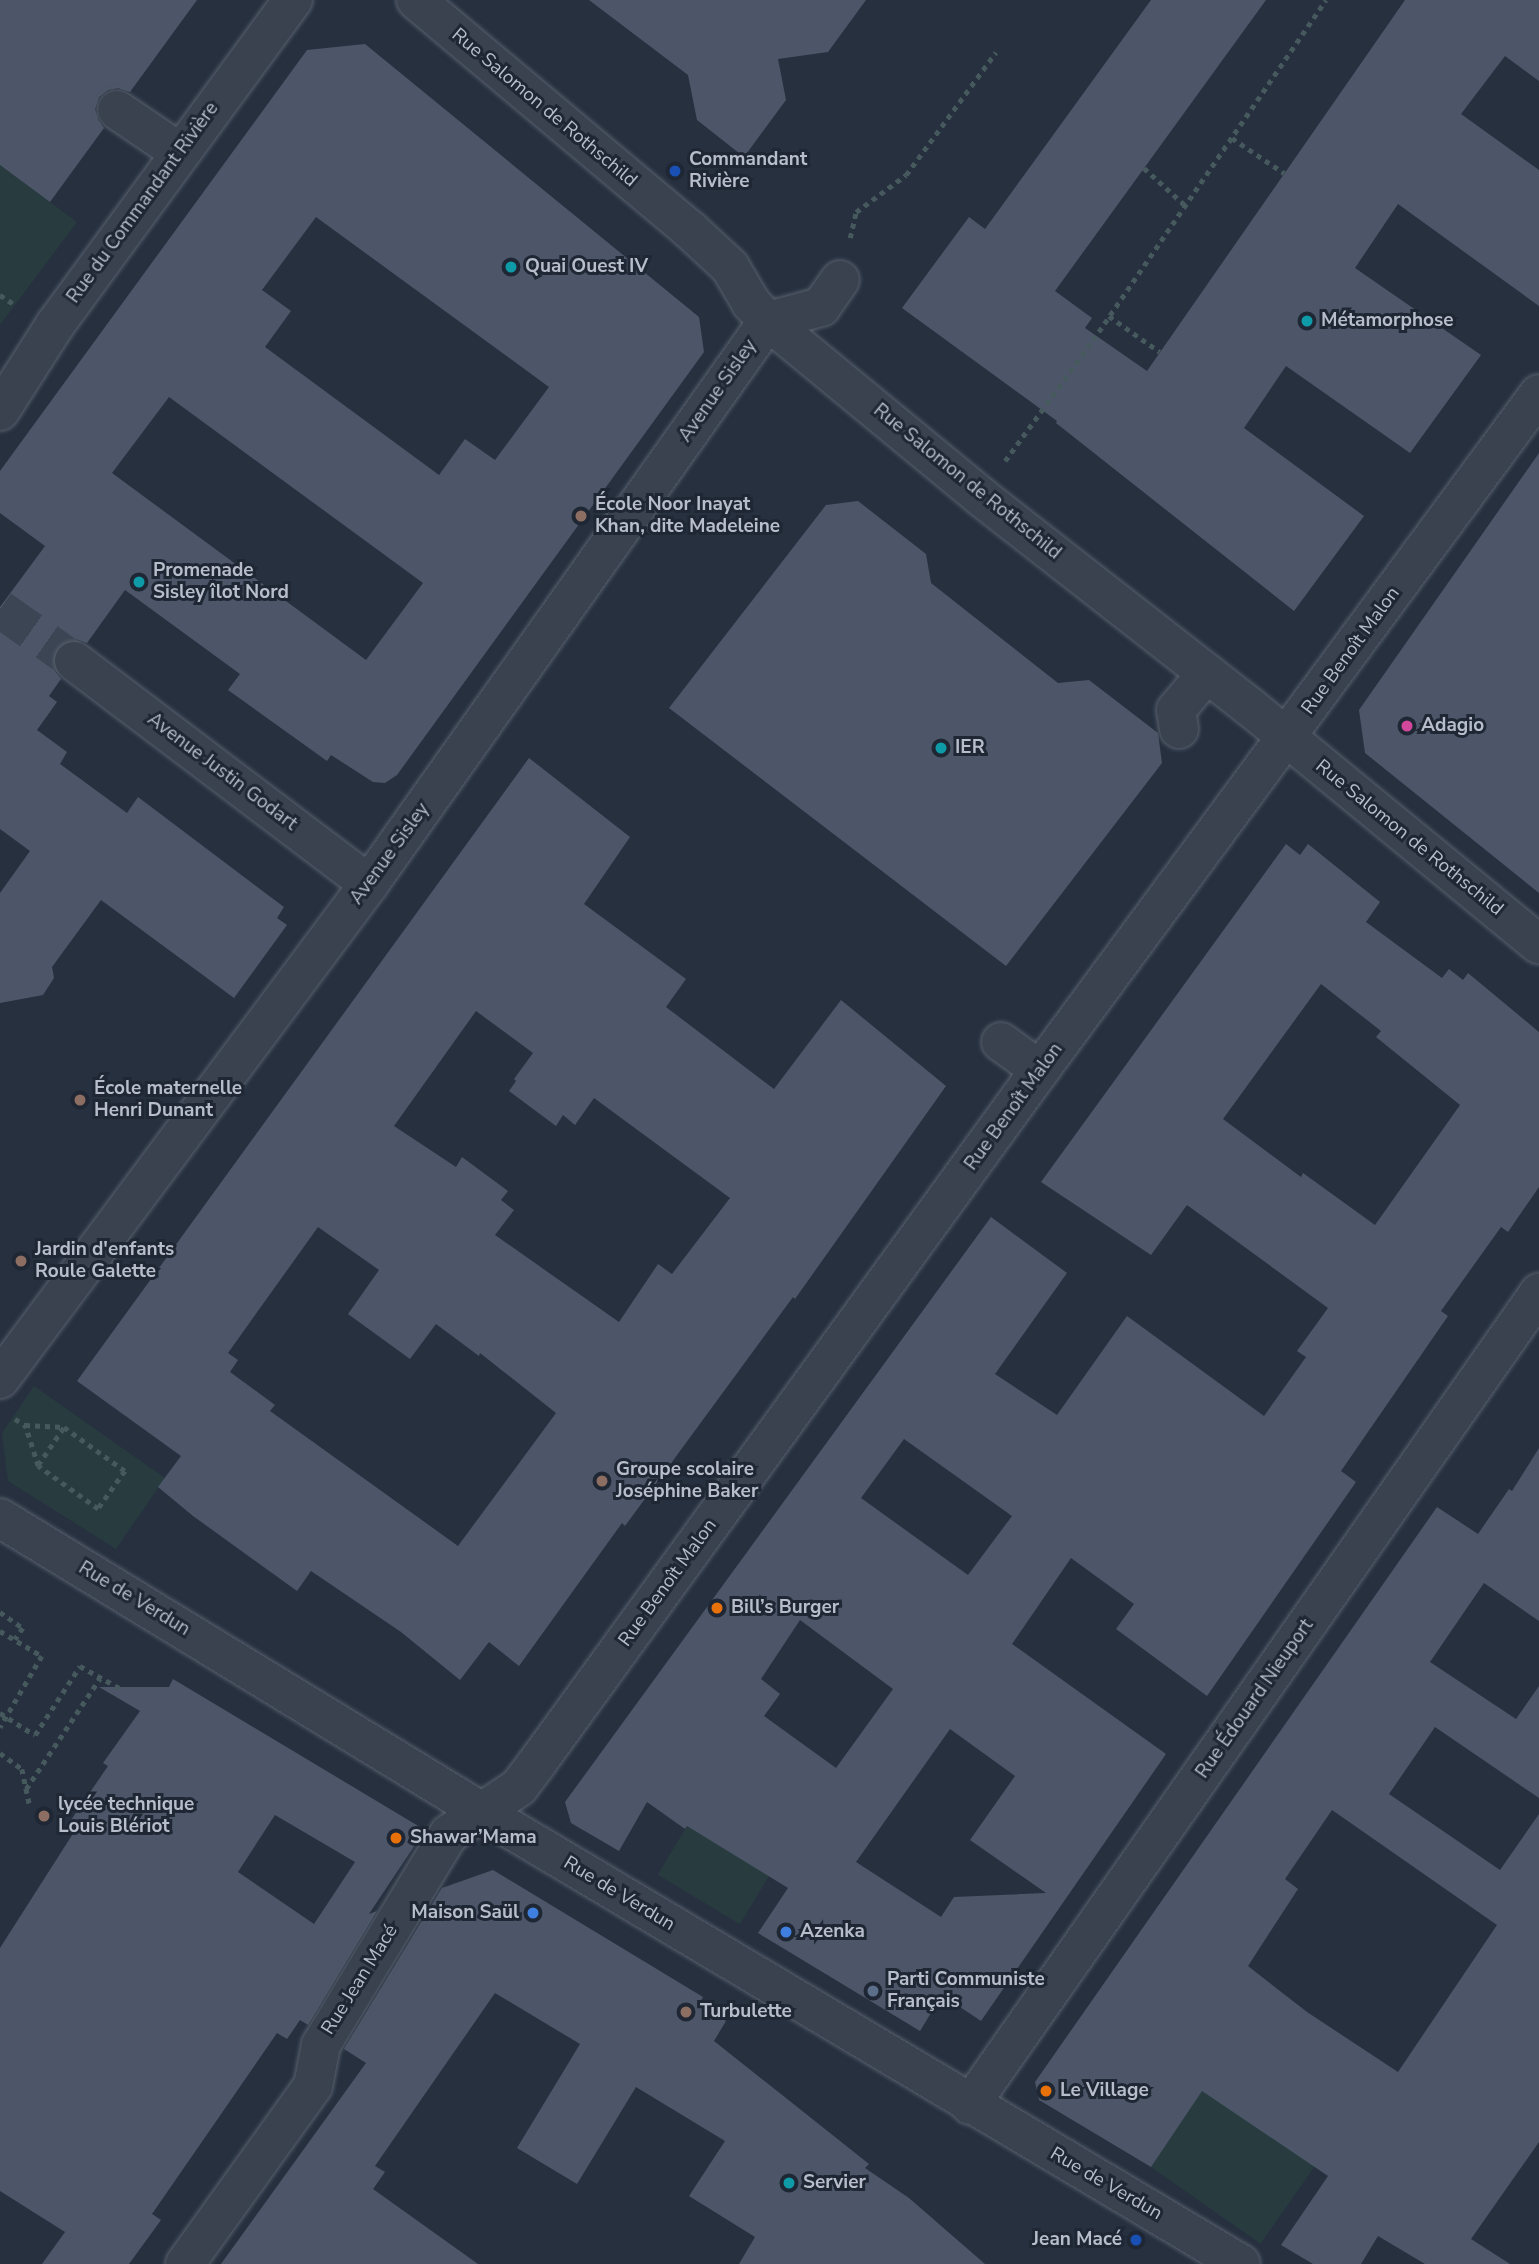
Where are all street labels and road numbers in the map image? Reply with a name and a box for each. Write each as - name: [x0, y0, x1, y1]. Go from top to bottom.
- street label: Rue Salomon de Rothschild: [447, 24, 641, 192]
- street label: Rue du Commandant Rivière: [62, 98, 224, 308]
- street label: Avenue Sisley: [674, 335, 762, 447]
- street label: Rue Salomon de Rothschild: [869, 399, 1065, 565]
- street label: Rue Benoît Malon: [1297, 583, 1405, 719]
- street label: Avenue Justin Godart: [143, 708, 301, 836]
- street label: Rue Salomon de Rothschild: [1311, 755, 1507, 921]
- street label: Avenue Sisley: [345, 799, 435, 909]
- street label: Rue Benoît Malon: [960, 1039, 1068, 1175]
- street label: Rue Benoît Malon: [614, 1515, 722, 1651]
- street label: Rue de Verdun: [74, 1557, 194, 1641]
- street label: Rue Édouard Nieuport: [1191, 1615, 1319, 1783]
- street label: Rue de Verdun: [559, 1852, 679, 1936]
- street label: Rue Jean Macé: [317, 1921, 403, 2039]
- street label: Rue de Verdun: [1046, 2143, 1166, 2225]

